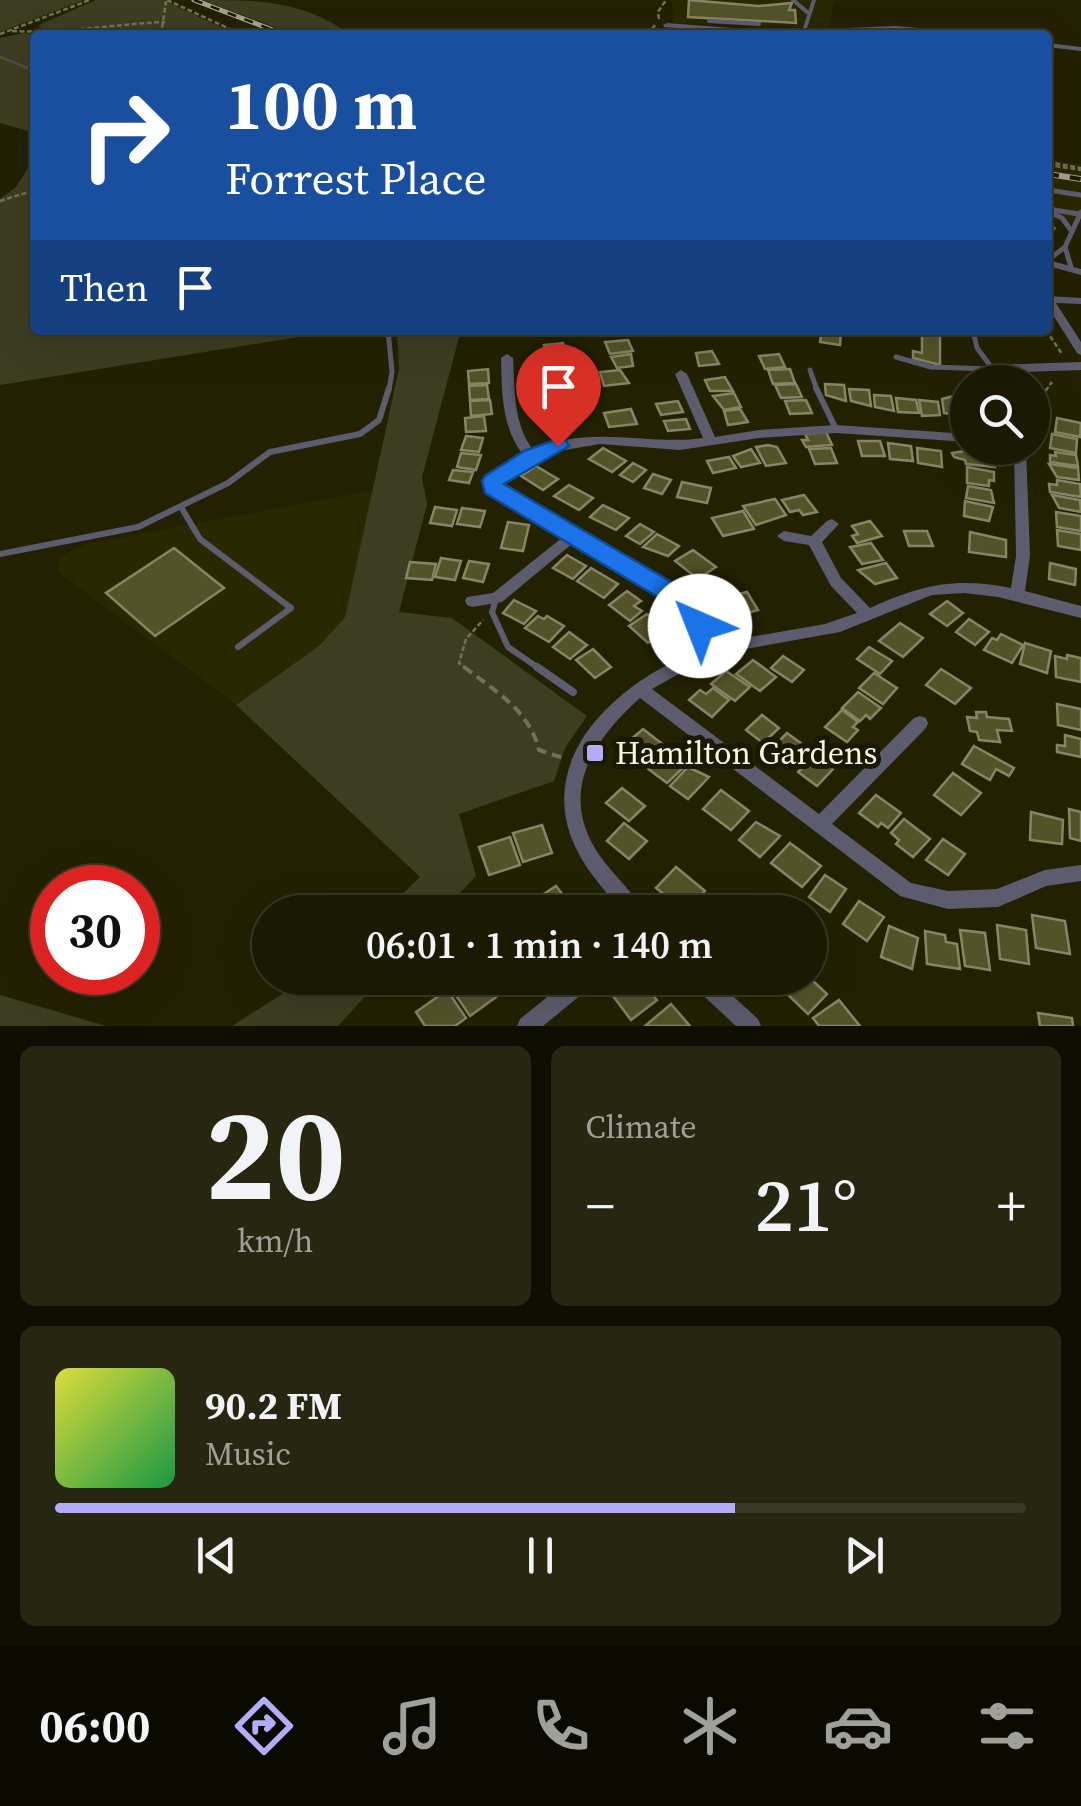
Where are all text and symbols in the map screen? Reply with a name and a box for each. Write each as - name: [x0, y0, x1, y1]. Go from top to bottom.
- text: 100 m: [225, 56, 417, 152]
- icon: right: [60, 70, 190, 200]
- text: Forrest Place: [225, 147, 486, 209]
- icon: arrive: [168, 260, 223, 315]
- text: Then: [60, 262, 148, 314]
- pin: [516, 344, 601, 447]
- icon: arrive: [531, 359, 586, 414]
- map controls: [950, 365, 1050, 465]
- button: search: [950, 365, 1050, 465]
- position arrow: [648, 574, 752, 678]
- place label: Hamilton Gardens: [615, 731, 877, 775]
- marker: Hamilton Gardens: [584, 742, 606, 764]
- speed limit sign: 30: [30, 865, 160, 995]
- text: 06:01 · 1 min · 140 m: [366, 919, 713, 971]
- text: 20: [205, 1064, 346, 1243]
- text: Climate: [586, 1105, 697, 1149]
- text: 21°: [754, 1153, 857, 1256]
- text: −: [586, 1168, 615, 1243]
- text: +: [997, 1168, 1026, 1243]
- text: km/h: [237, 1219, 313, 1263]
- text: 90.2 FM: [205, 1380, 342, 1432]
- text: Music: [205, 1432, 291, 1476]
- icon: previous: [189, 1528, 244, 1583]
- icon: pause: [513, 1528, 568, 1583]
- icon: next: [837, 1528, 892, 1583]
- icon: directions: [229, 1691, 299, 1761]
- icon: music: [377, 1691, 447, 1761]
- icon: phone: [526, 1691, 596, 1761]
- icon: climate: [675, 1691, 745, 1761]
- icon: car: [823, 1691, 893, 1761]
- icon: filters: [972, 1691, 1042, 1761]
- text: 06:00: [39, 1695, 150, 1757]

